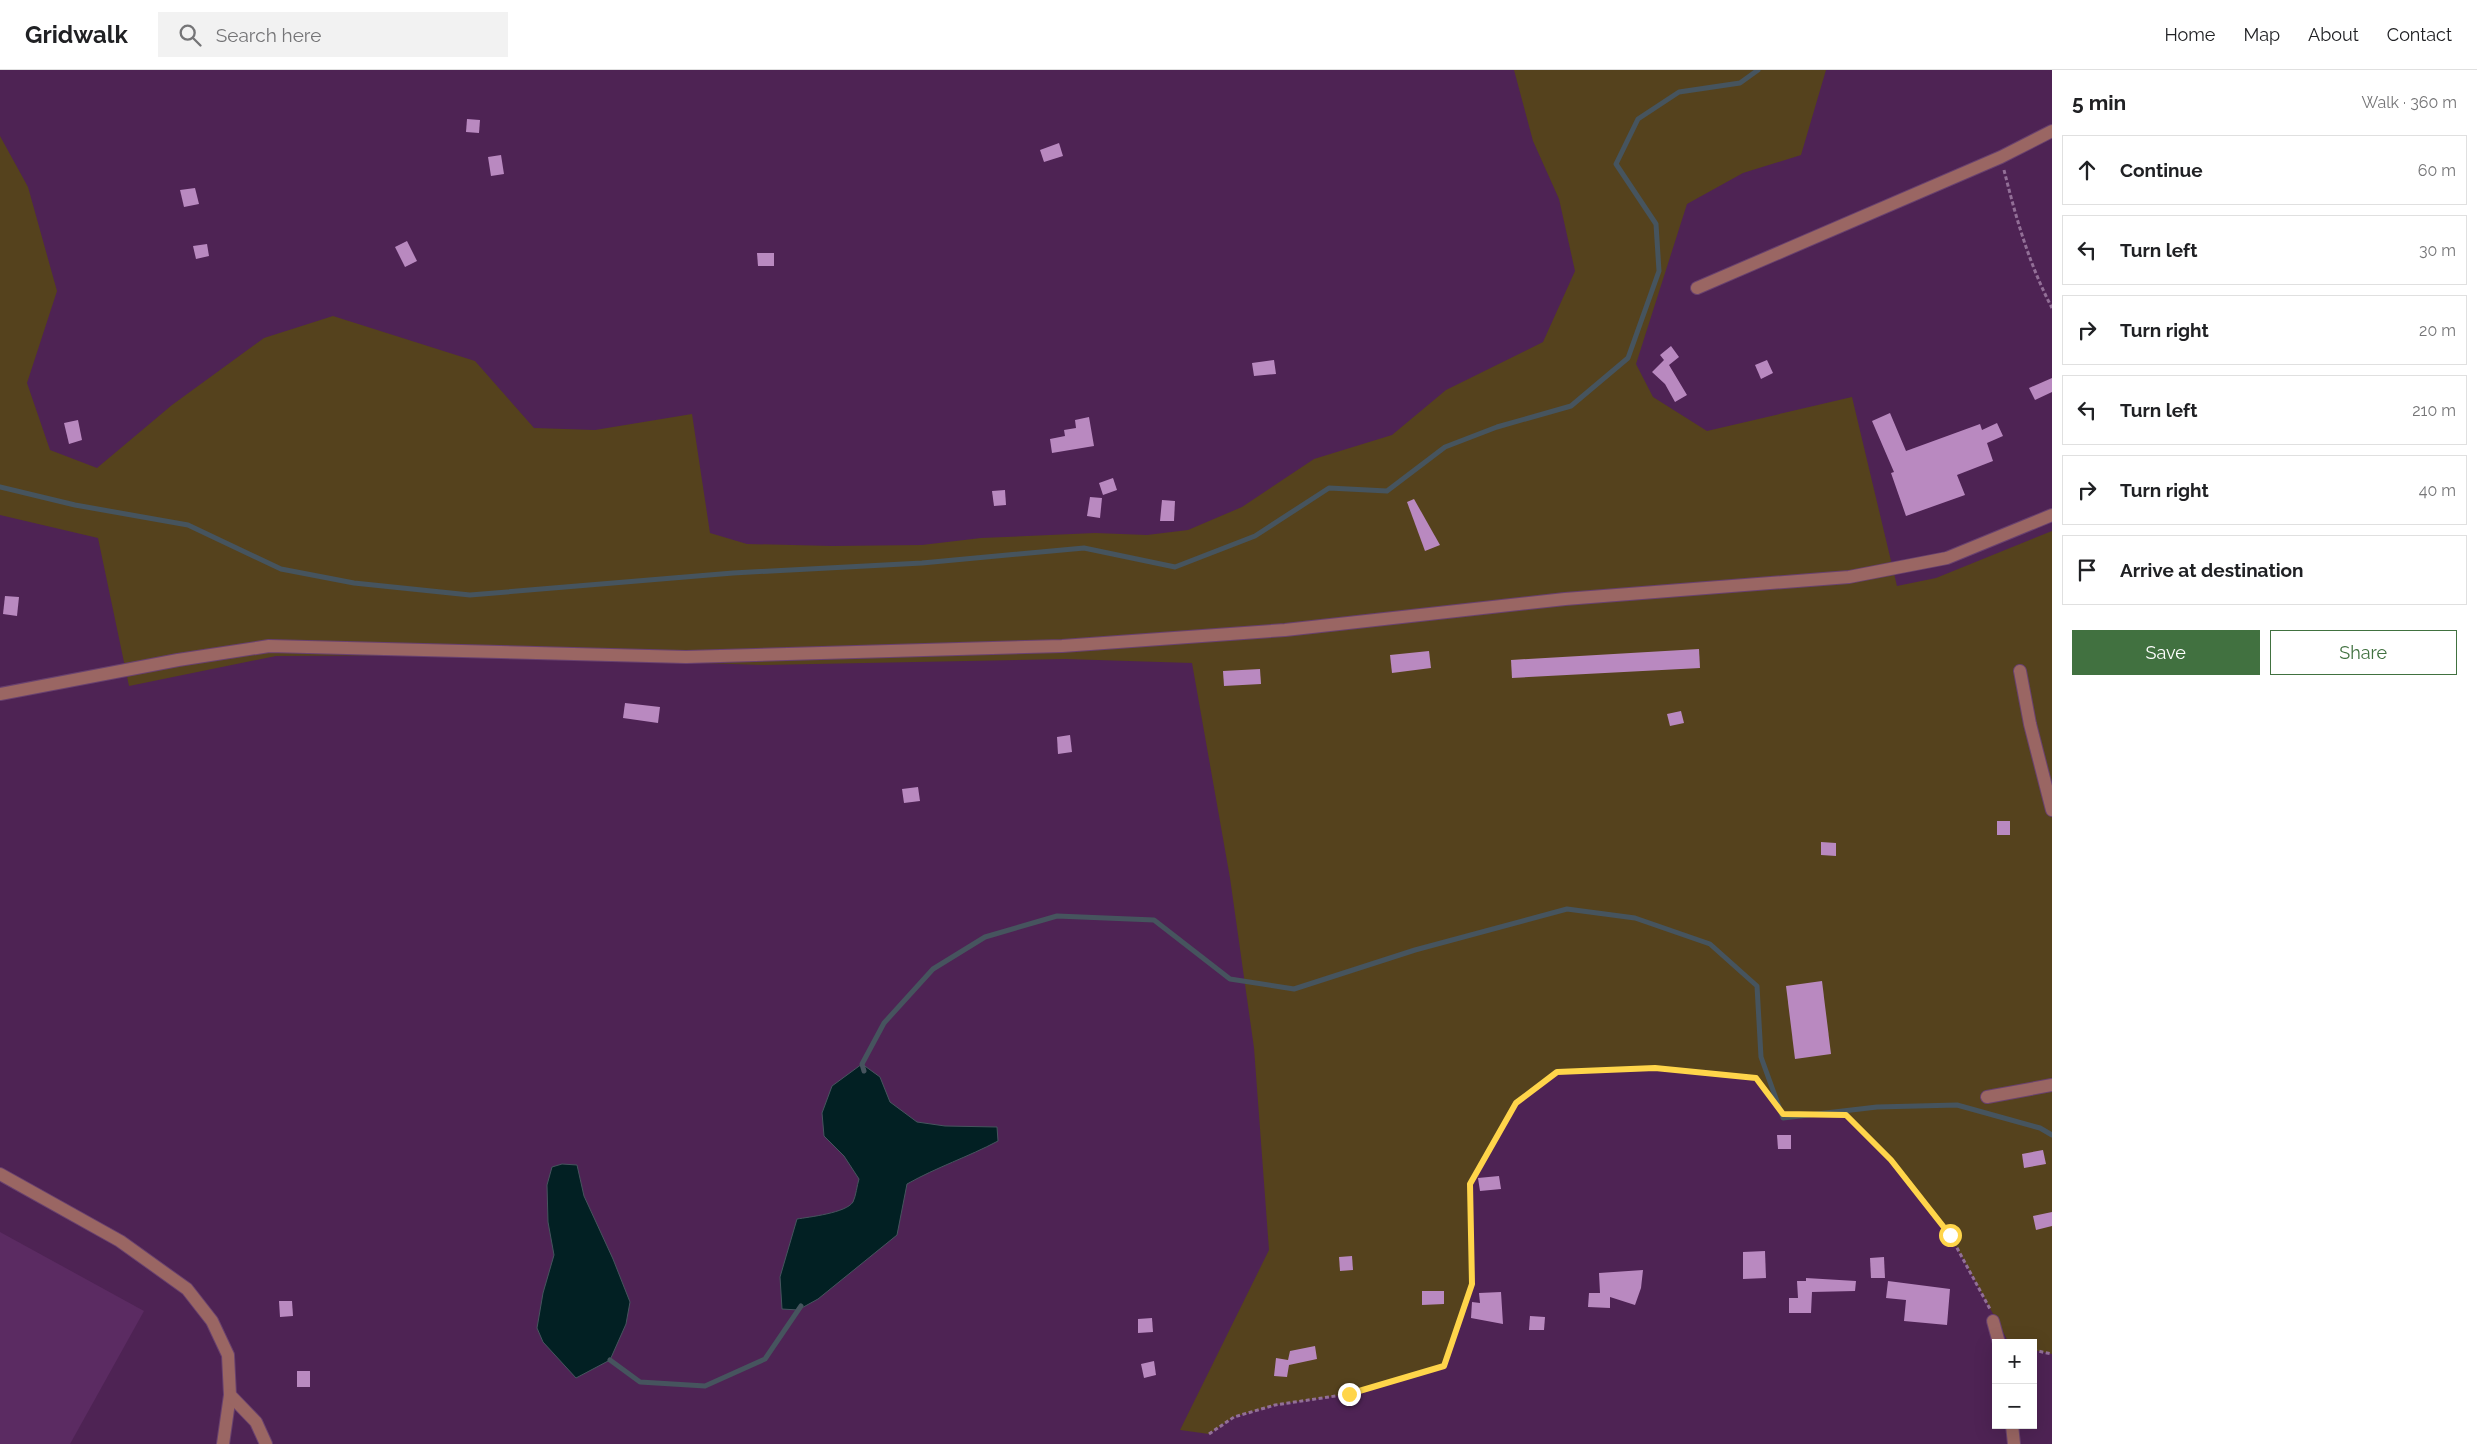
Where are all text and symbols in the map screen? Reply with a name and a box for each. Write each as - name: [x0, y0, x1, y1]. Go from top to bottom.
- search box: [158, 12, 508, 57]
- text: Gridwalk: [25, 20, 128, 49]
- icon: search: [176, 21, 204, 49]
- text: Search here: [216, 24, 321, 46]
- text: Home: [2164, 24, 2215, 45]
- text: Map: [2243, 24, 2280, 45]
- text: About: [2308, 24, 2359, 45]
- text: Contact: [2387, 24, 2452, 45]
- text: 5 min: [2072, 90, 2126, 115]
- text: Walk · 360 m: [2362, 93, 2457, 112]
- icon: ahead: [2073, 156, 2101, 184]
- text: Continue: [2120, 159, 2203, 181]
- text: 60 m: [2418, 161, 2456, 180]
- icon: left: [2073, 236, 2101, 264]
- text: Turn left: [2120, 239, 2197, 261]
- text: 30 m: [2419, 241, 2456, 260]
- icon: right: [2073, 316, 2101, 344]
- text: Turn right: [2120, 319, 2209, 341]
- text: 20 m: [2419, 321, 2456, 340]
- icon: left: [2073, 396, 2101, 424]
- text: Turn left: [2120, 399, 2197, 421]
- text: 210 m: [2412, 401, 2456, 420]
- icon: right: [2073, 476, 2101, 504]
- text: Turn right: [2120, 479, 2209, 501]
- text: 40 m: [2419, 481, 2456, 500]
- icon: arrive: [2073, 556, 2101, 584]
- text: Arrive at destination: [2120, 559, 2304, 581]
- button: Save: [2072, 630, 2260, 675]
- button: Share: [2270, 630, 2457, 675]
- route start: [1939, 1224, 1962, 1247]
- map controls: [1992, 1339, 2037, 1429]
- button: +: [1992, 1339, 2037, 1384]
- route end: [1338, 1383, 1361, 1406]
- button: −: [1992, 1384, 2037, 1429]

